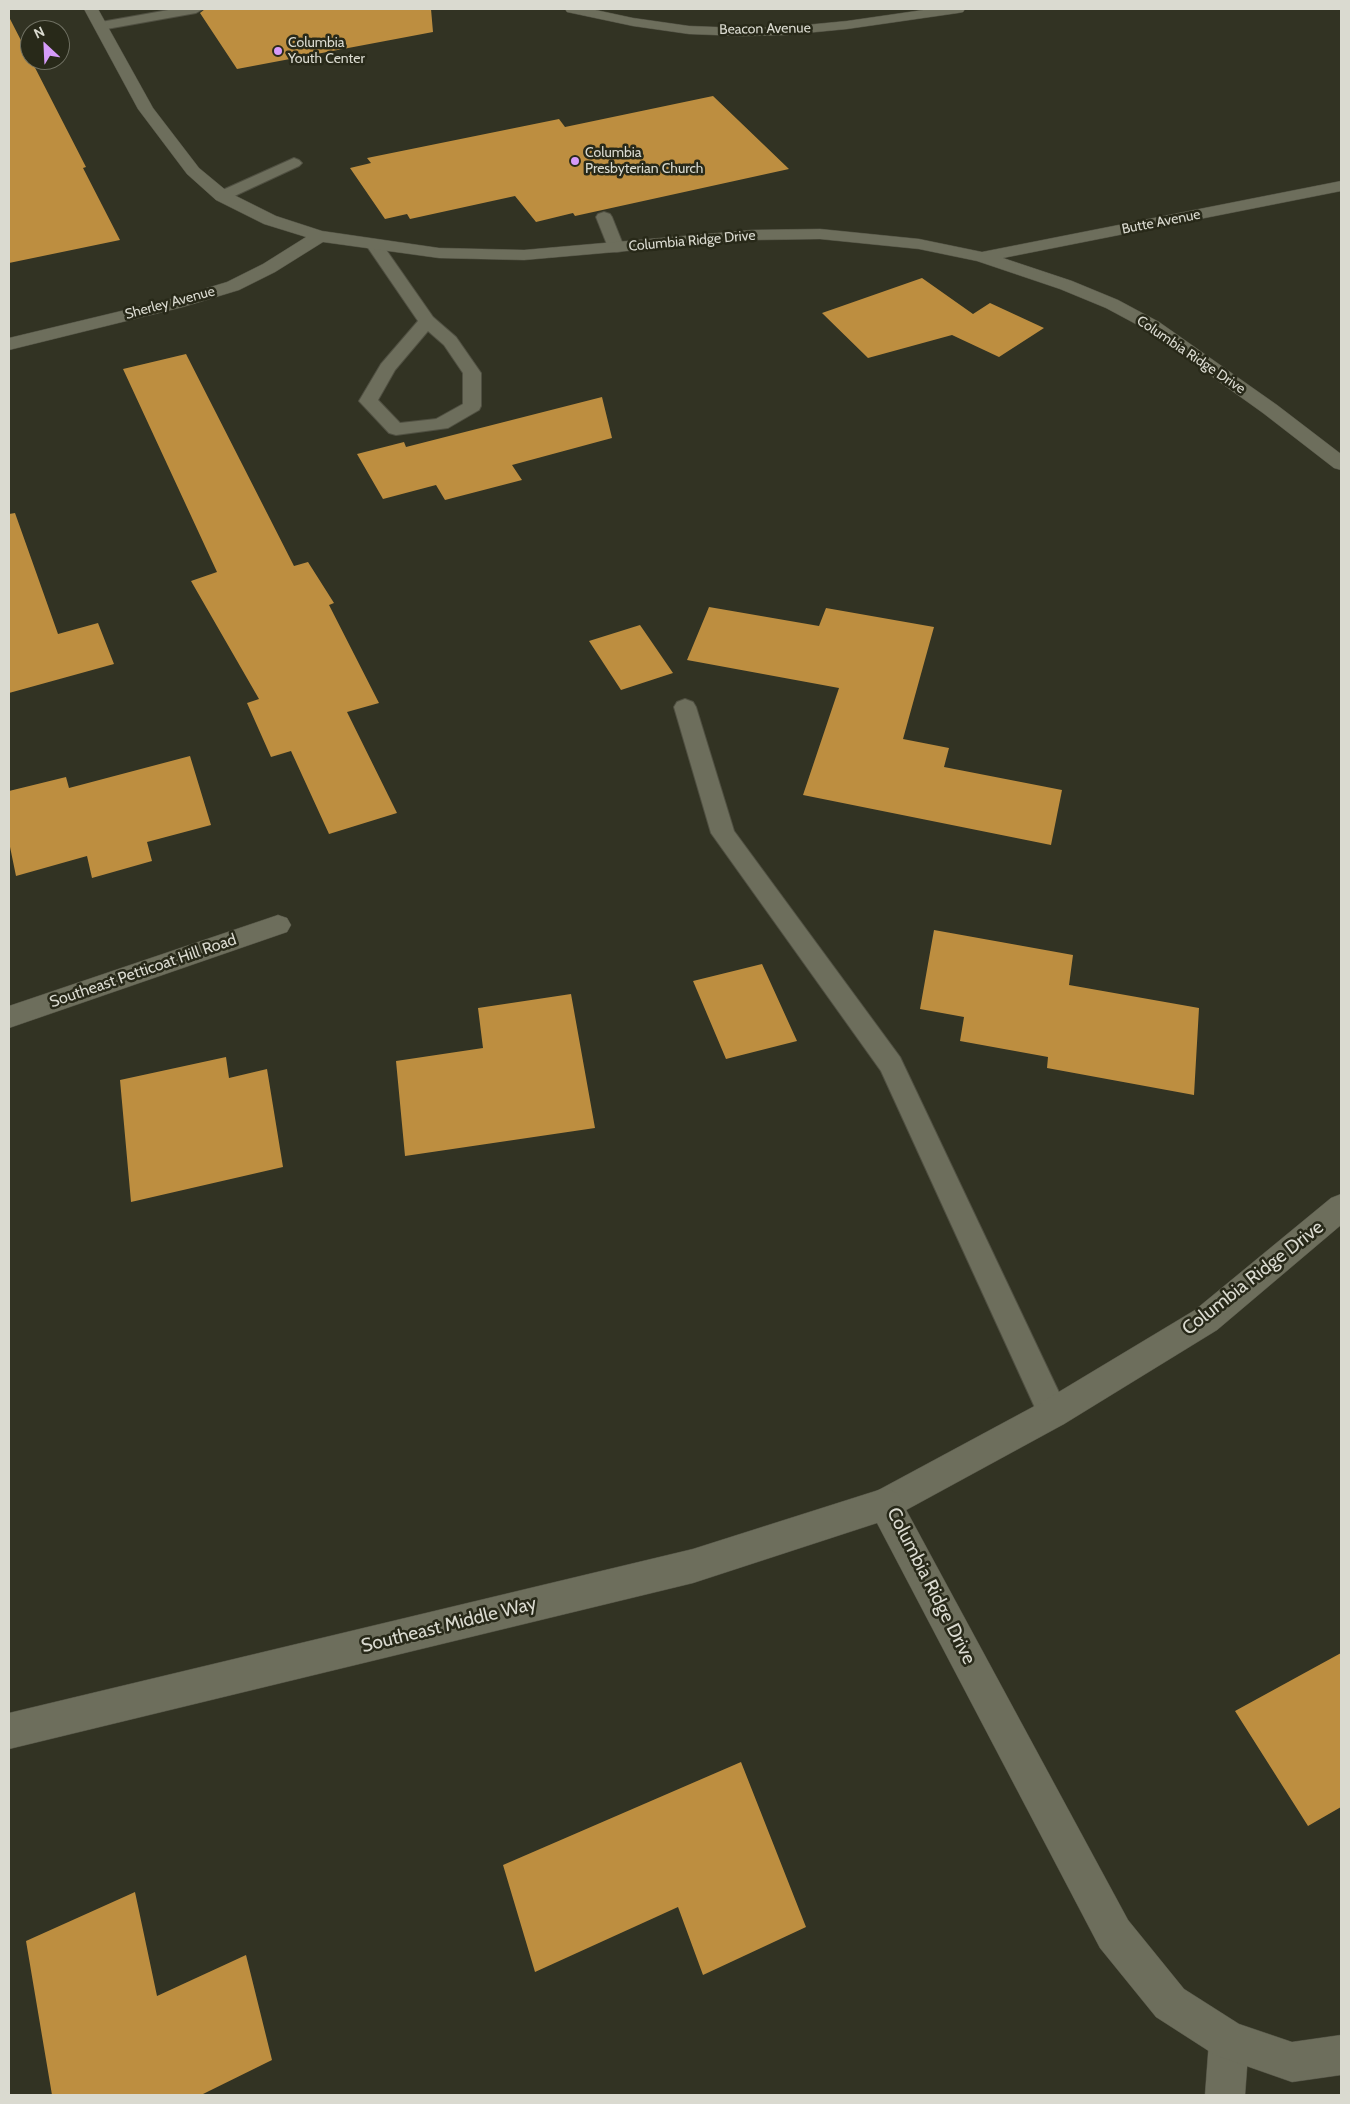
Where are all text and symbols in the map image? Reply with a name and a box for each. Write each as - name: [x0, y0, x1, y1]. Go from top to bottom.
- north arrow: [20, 20, 70, 70]
- street label: Beacon Avenue: [719, 20, 811, 38]
- text: N: [31, 22, 47, 43]
- place label: Columbia Youth Center: [288, 35, 365, 68]
- marker: Columbia Youth Center: [272, 45, 284, 57]
- place label: Columbia Presbyterian Church: [585, 145, 703, 178]
- marker: Columbia Presbyterian Church: [569, 155, 581, 167]
- street label: Butte Avenue: [1120, 206, 1202, 238]
- street label: Columbia Ridge Drive: [628, 227, 756, 255]
- street label: Sherley Avenue: [123, 283, 217, 323]
- street label: Columbia Ridge Drive: [1133, 312, 1249, 398]
- street label: Southeast Petticoat Hill Road: [47, 930, 239, 1012]
- street label: Columbia Ridge Drive: [1178, 1216, 1328, 1340]
- street label: Columbia Ridge Drive: [882, 1504, 980, 1668]
- street label: Southeast Middle Way: [359, 1592, 539, 1658]

